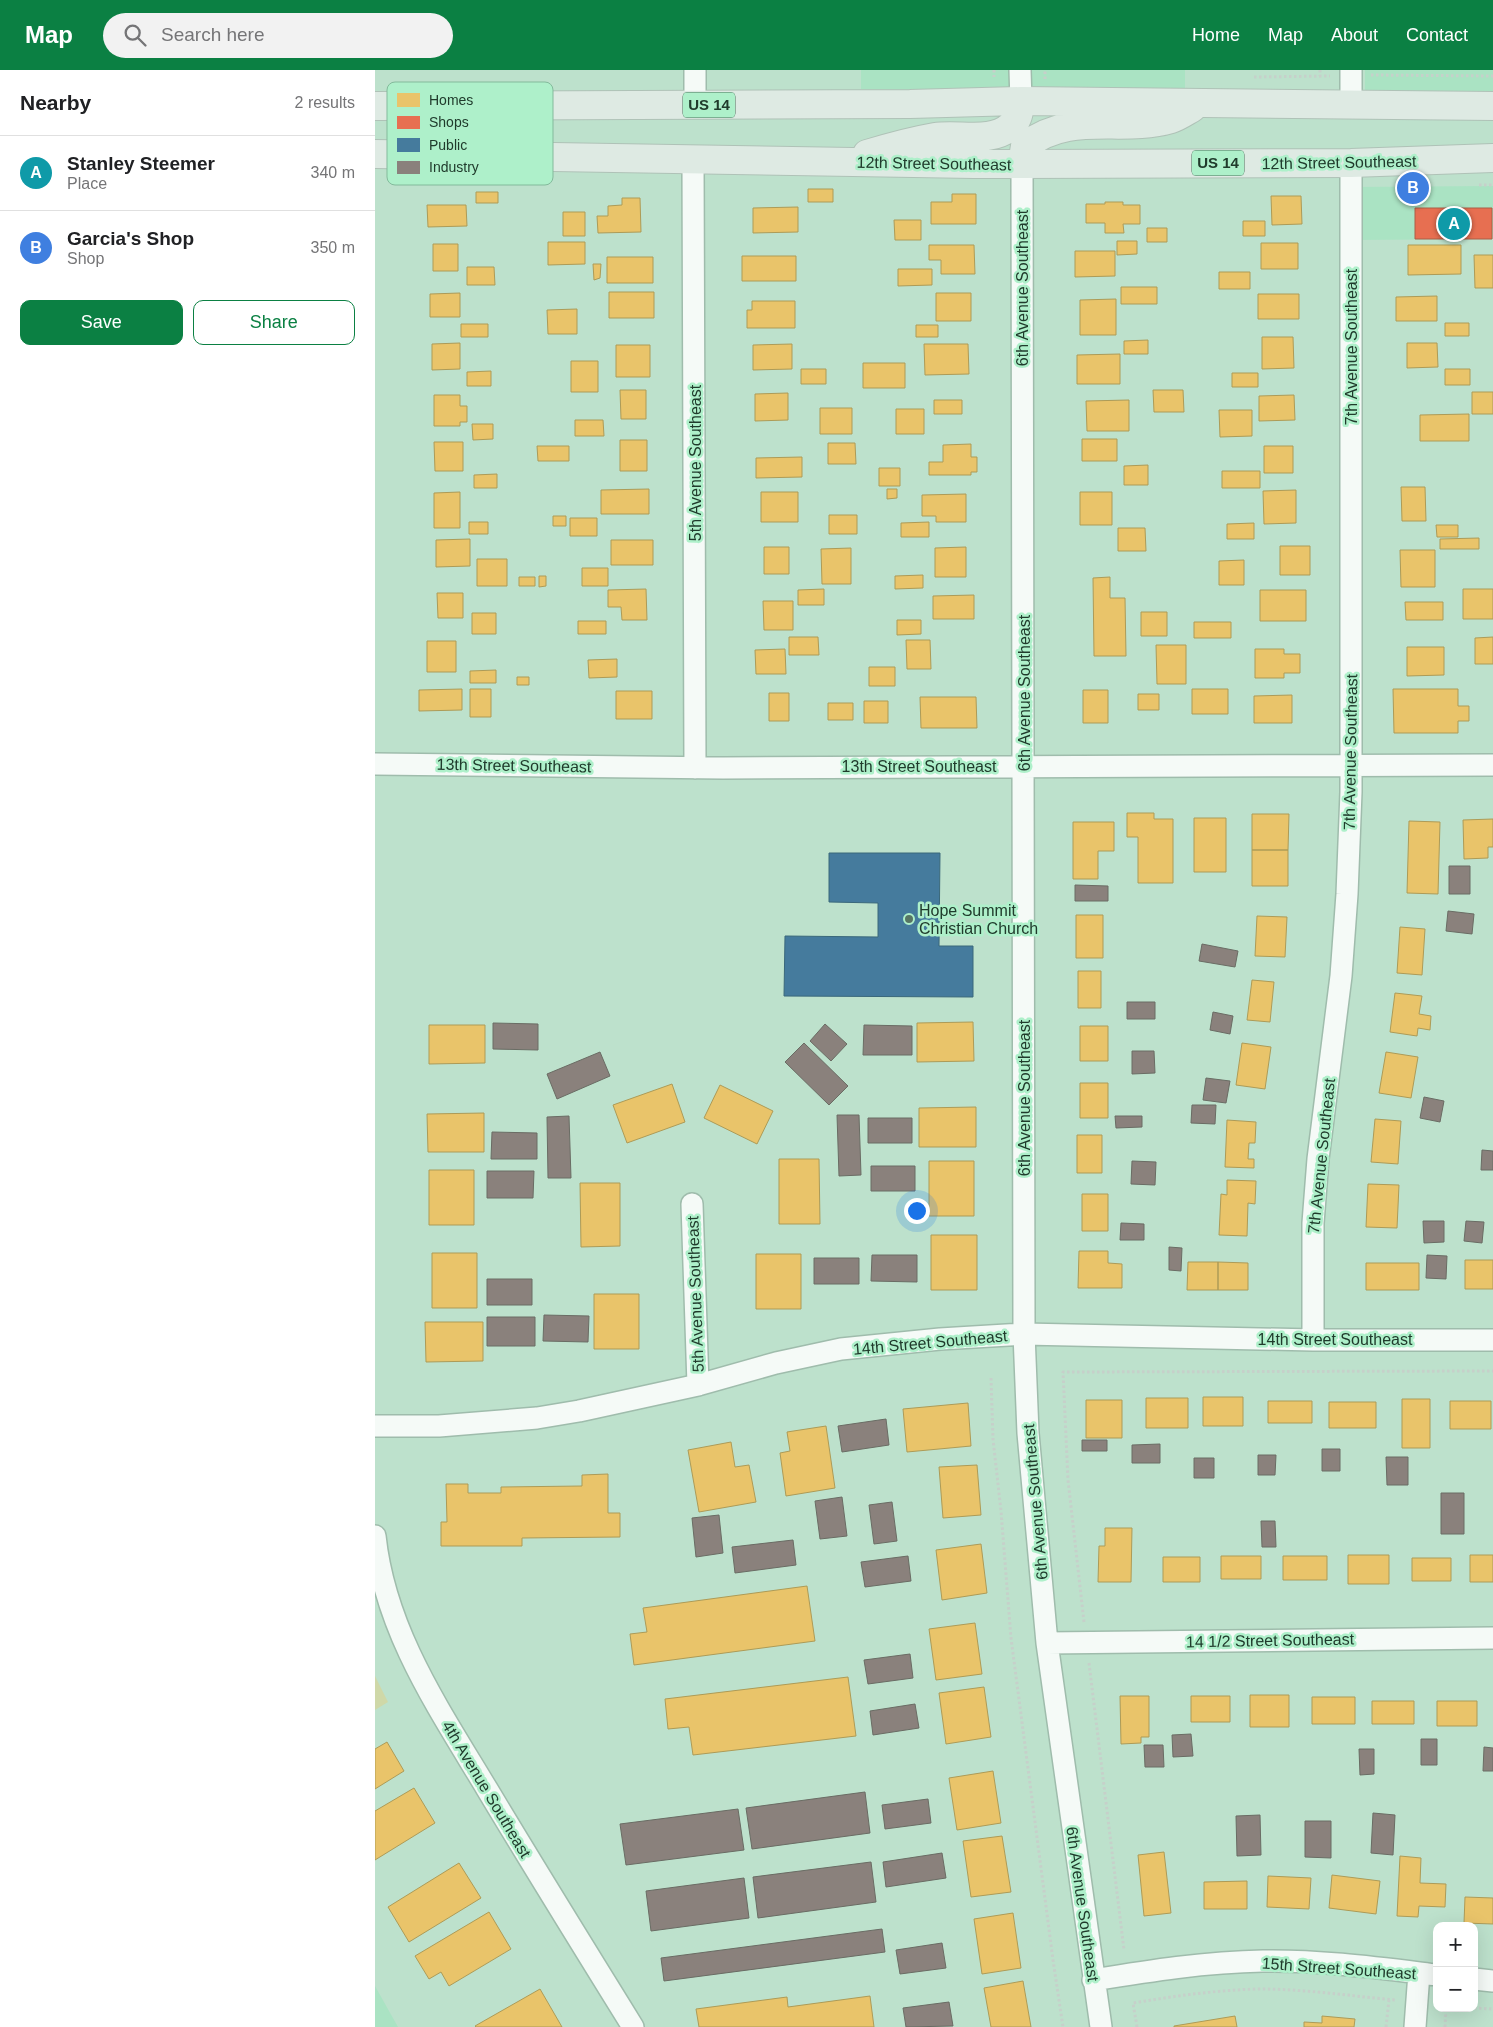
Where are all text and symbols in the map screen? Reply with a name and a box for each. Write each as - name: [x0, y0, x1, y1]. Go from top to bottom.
- search box: [103, 13, 453, 58]
- text: Map: [25, 21, 73, 48]
- icon: search: [121, 21, 149, 49]
- text: Search here: [161, 24, 265, 45]
- text: Home: [1192, 25, 1240, 45]
- text: Map: [1268, 25, 1303, 45]
- text: About: [1331, 25, 1378, 45]
- text: Contact: [1406, 25, 1468, 45]
- legend: [387, 82, 553, 185]
- text: Nearby: [20, 91, 91, 114]
- text: Homes: [429, 92, 473, 108]
- road number: US 14: [683, 92, 735, 118]
- text: 2 results: [295, 94, 355, 111]
- text: Shops: [429, 114, 469, 130]
- text: Public: [429, 137, 467, 153]
- road number: US 14: [1192, 150, 1244, 176]
- text: Stanley Steemer: [67, 153, 215, 174]
- street label: 12th Street Southeast: [1261, 153, 1417, 172]
- street label: 12th Street Southeast: [856, 154, 1012, 173]
- text: Industry: [429, 159, 479, 175]
- text: A: [30, 164, 42, 181]
- text: 340 m: [311, 164, 355, 181]
- pin: B: [1397, 169, 1429, 207]
- text: Place: [67, 175, 107, 192]
- pin: A: [1438, 205, 1470, 243]
- street label: 6th Avenue Southeast: [1014, 209, 1031, 366]
- text: Garcia's Shop: [67, 228, 194, 249]
- text: B: [30, 239, 42, 256]
- text: 350 m: [311, 239, 355, 256]
- text: Shop: [67, 250, 104, 267]
- street label: 7th Avenue Southeast: [1343, 268, 1360, 425]
- button: Save: [20, 300, 183, 345]
- button: Share: [193, 300, 355, 345]
- street label: 5th Avenue Southeast: [687, 384, 704, 541]
- street label: 6th Avenue Southeast: [1016, 614, 1033, 771]
- street label: 7th Avenue Southeast: [1341, 673, 1360, 830]
- street label: 13th Street Southeast: [436, 756, 592, 775]
- street label: 13th Street Southeast: [842, 758, 997, 775]
- place label: Hope Summit Christian Church: [919, 902, 1038, 937]
- marker: Hope Summit Christian Church: [903, 913, 915, 925]
- street label: 6th Avenue Southeast: [1016, 1019, 1033, 1176]
- street label: 7th Avenue Southeast: [1305, 1077, 1338, 1235]
- your location: [904, 1198, 930, 1224]
- street label: 5th Avenue Southeast: [684, 1215, 707, 1372]
- street label: 14th Street Southeast: [852, 1327, 1008, 1358]
- street label: 14th Street Southeast: [1258, 1331, 1413, 1348]
- street label: 6th Avenue Southeast: [1020, 1423, 1051, 1581]
- street label: 14 1/2 Street Southeast: [1186, 1631, 1355, 1650]
- street label: 4th Avenue Southeast: [439, 1718, 534, 1861]
- street label: 6th Avenue Southeast: [1063, 1826, 1102, 1983]
- map controls: [1433, 1922, 1478, 2012]
- button: +: [1433, 1922, 1478, 1967]
- street label: 15th Street Southeast: [1261, 1955, 1417, 1982]
- button: −: [1433, 1967, 1478, 2012]

